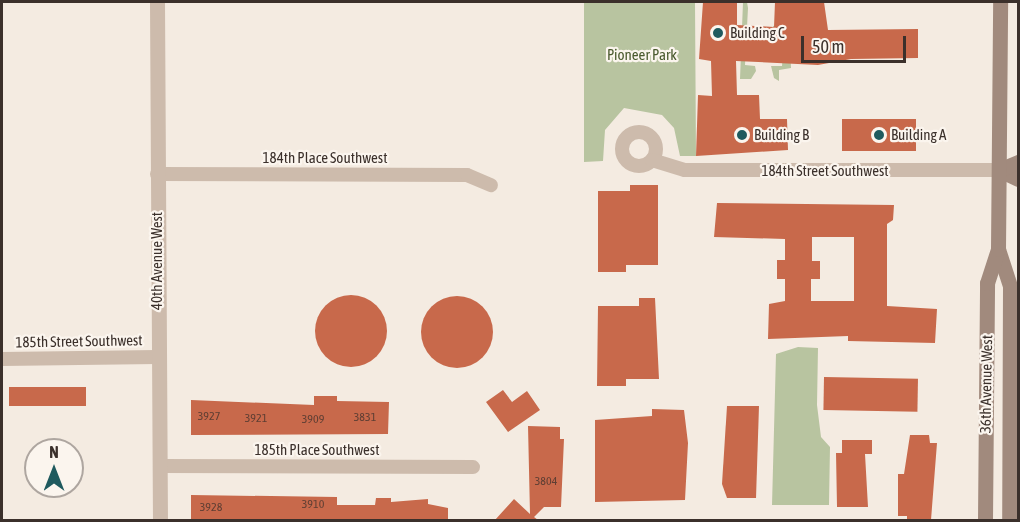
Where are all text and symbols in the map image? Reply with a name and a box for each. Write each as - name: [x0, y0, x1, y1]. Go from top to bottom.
- place label: Building C: [730, 24, 785, 42]
- scale bar: [804, 24, 909, 62]
- marker: Building C: [711, 26, 725, 40]
- text: 50 m: [812, 36, 844, 57]
- park label: Pioneer Park: [607, 46, 677, 64]
- place label: Building B: [754, 126, 809, 144]
- place label: Building A: [891, 126, 946, 144]
- marker: Building B: [735, 128, 749, 142]
- marker: Building A: [872, 128, 886, 142]
- street label: 184th Place Southwest: [263, 149, 387, 167]
- street label: 184th Street Southwest: [761, 162, 889, 180]
- street label: 40th Avenue West: [148, 212, 166, 310]
- street label: 185th Street Southwest: [15, 331, 143, 351]
- street label: 36th Avenue West: [976, 335, 996, 433]
- house number: 3927: [198, 410, 220, 424]
- house number: 3831: [354, 411, 376, 425]
- house number: 3921: [245, 412, 267, 426]
- house number: 3909: [302, 413, 324, 427]
- north arrow: [24, 438, 84, 498]
- street label: 185th Place Southwest: [255, 441, 379, 459]
- text: N: [49, 443, 59, 461]
- house number: 3804: [535, 475, 557, 489]
- house number: 3910: [302, 498, 324, 512]
- house number: 3928: [200, 501, 222, 515]

